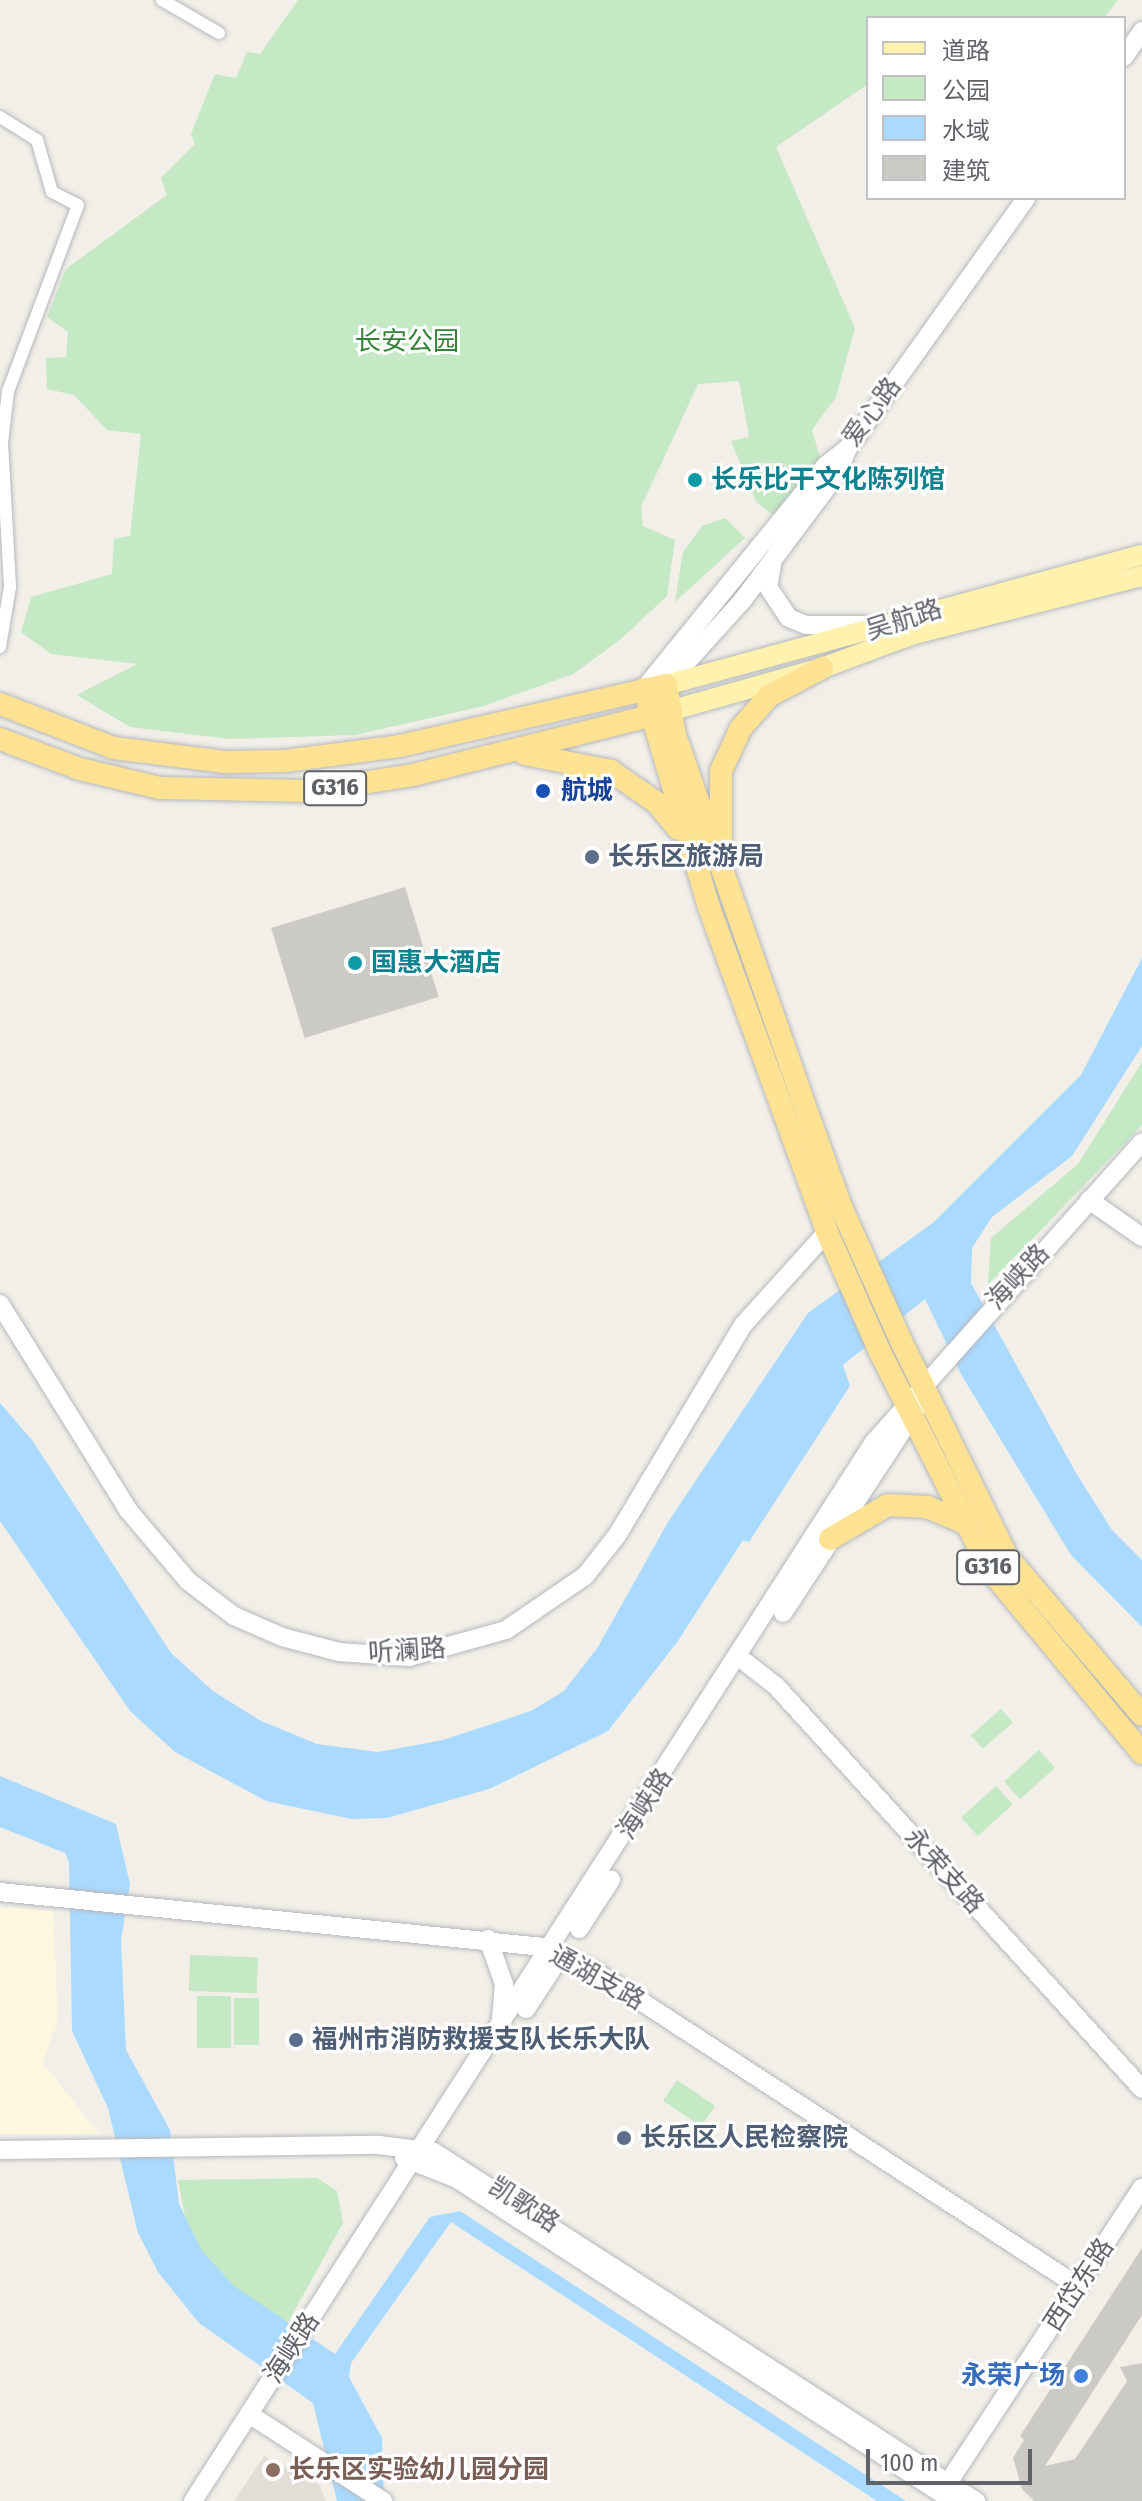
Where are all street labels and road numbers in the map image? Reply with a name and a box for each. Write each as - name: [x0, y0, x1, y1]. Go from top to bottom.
- street label: 爱心路: [836, 371, 908, 453]
- street label: 吴航路: [862, 593, 946, 647]
- road number: G316: [303, 768, 367, 808]
- street label: 海峡路: [980, 1238, 1056, 1316]
- road number: G316: [956, 1547, 1020, 1587]
- street label: 听澜路: [367, 1633, 447, 1669]
- street label: 海峡路: [611, 1763, 679, 1845]
- street label: 永荣支路: [898, 1822, 990, 1920]
- street label: 通湖支路: [544, 1939, 650, 2017]
- street label: 凯歌路: [483, 2171, 565, 2239]
- street label: 西岱东路: [1038, 2233, 1120, 2337]
- street label: 海峡路: [258, 2307, 326, 2389]

